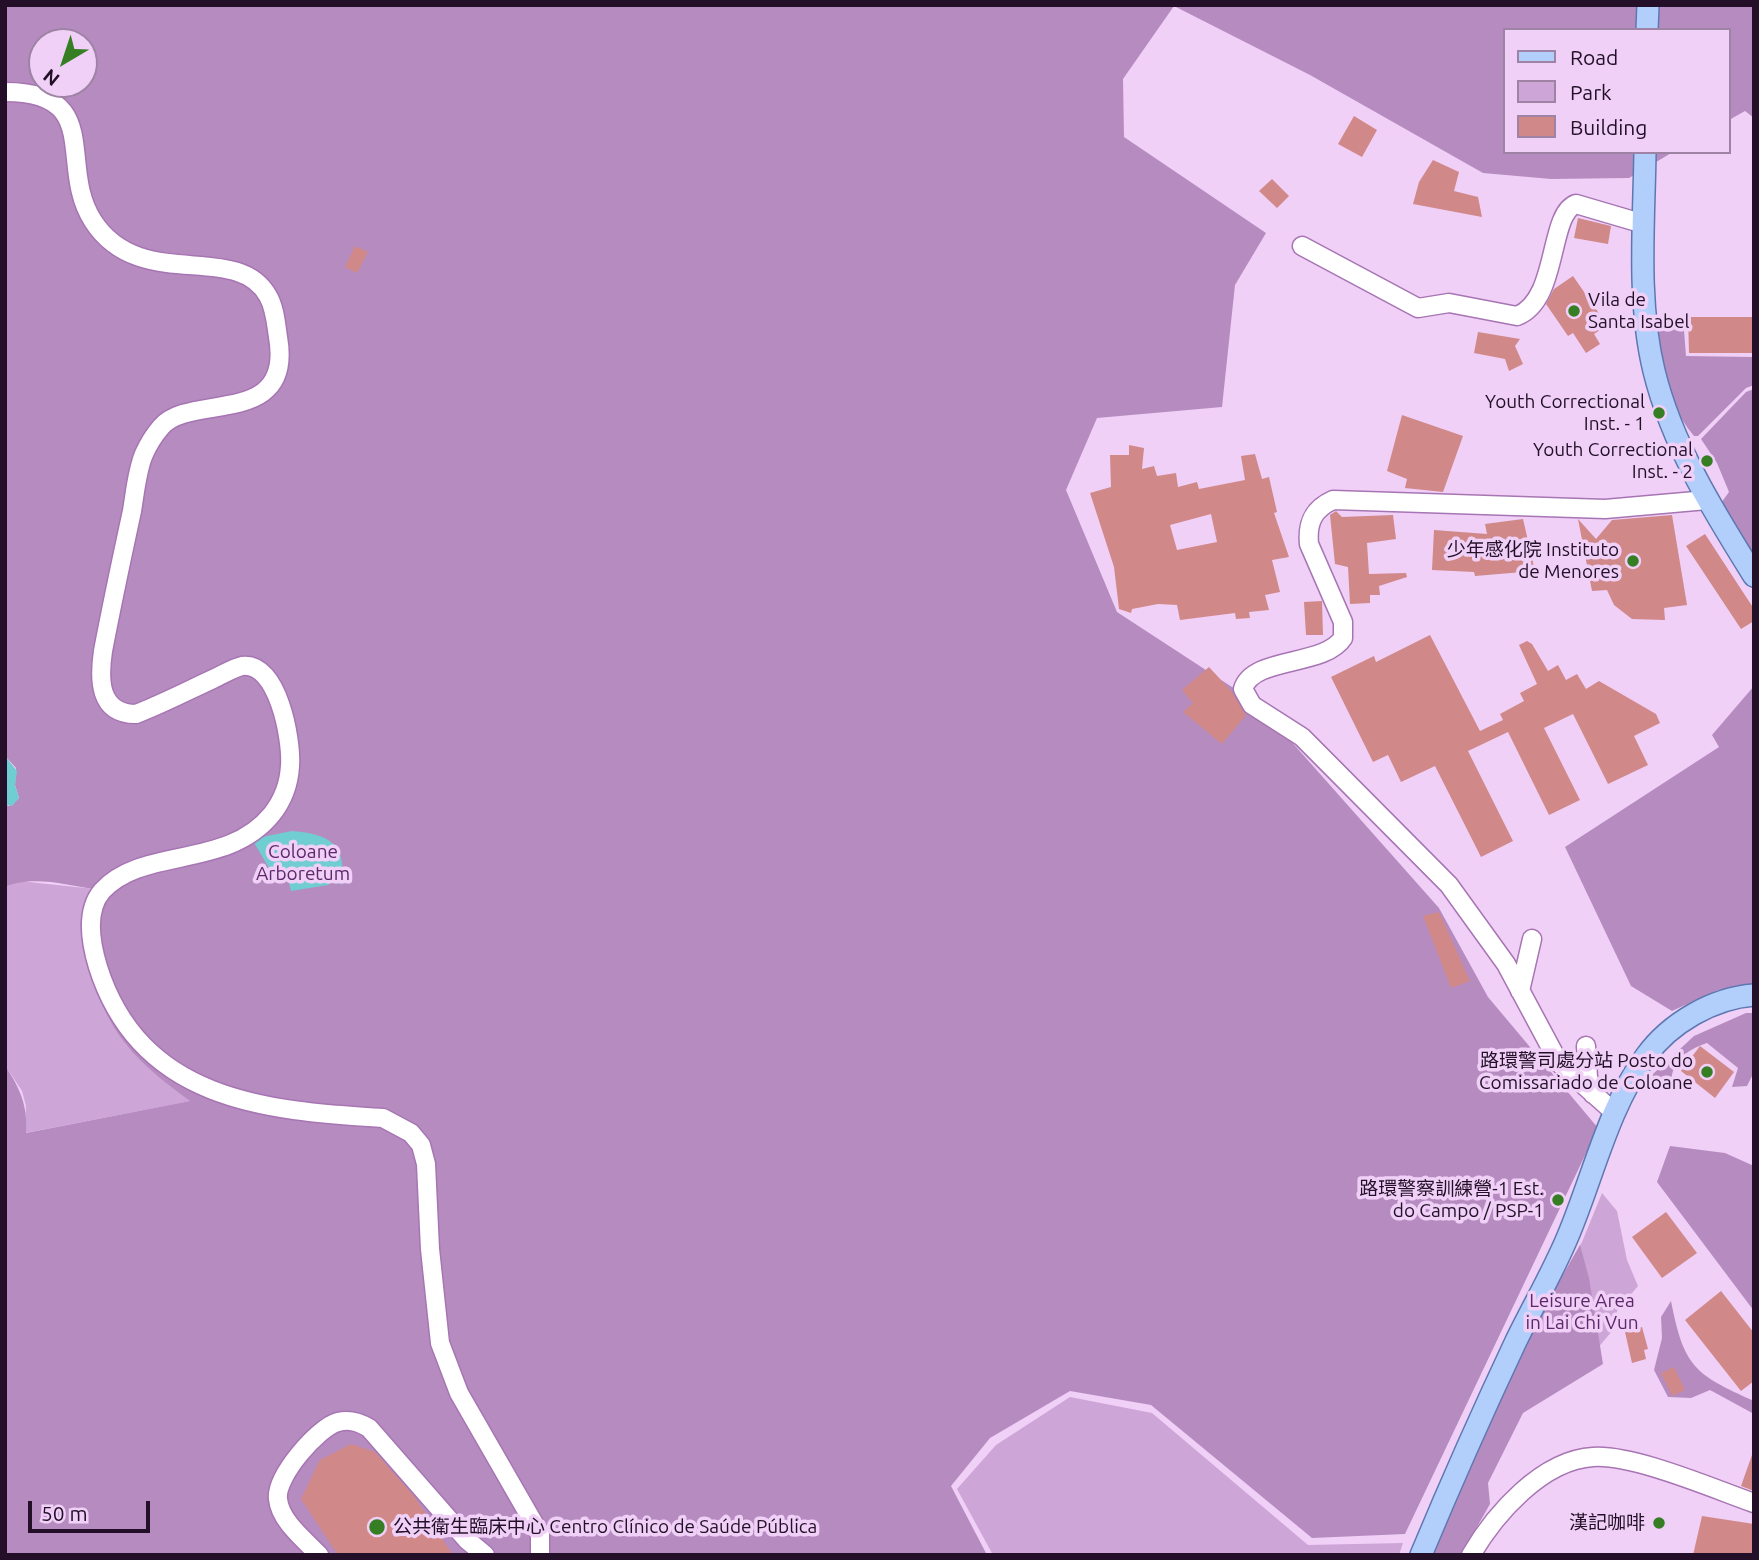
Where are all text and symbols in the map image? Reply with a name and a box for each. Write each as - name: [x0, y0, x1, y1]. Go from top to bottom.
- north arrow: [28, 28, 98, 98]
- legend: [1504, 28, 1731, 154]
- text: Road: [1570, 45, 1618, 69]
- text: N: [39, 65, 63, 91]
- text: Park: [1570, 80, 1612, 104]
- text: Building: [1570, 115, 1647, 139]
- place label: Vila de Santa Isabel: [1588, 289, 1690, 333]
- marker: Vila de Santa Isabel: [1566, 303, 1582, 319]
- place label: Youth Correctional Inst. - 1: [1485, 391, 1645, 435]
- marker: Youth Correctional Inst. - 1: [1651, 405, 1667, 421]
- place label: Youth Correctional Inst. - 2: [1533, 439, 1693, 483]
- marker: Youth Correctional Inst. - 2: [1699, 453, 1715, 469]
- place label: 少年感化院 Instituto de Menores: [1447, 539, 1619, 583]
- marker: 少年感化院 Instituto de Menores: [1625, 553, 1641, 569]
- park label: Coloane Arboretum: [256, 841, 350, 885]
- place label: 路環警司處分站 Posto do Comissariado de Coloane: [1479, 1050, 1693, 1094]
- marker: 路環警司處分站 Posto do Comissariado de Coloane: [1699, 1064, 1715, 1080]
- place label: 路環警察訓練營-1 Est. do Campo / PSP-1: [1359, 1178, 1544, 1222]
- marker: 路環警察訓練營-1 Est. do Campo / PSP-1: [1550, 1192, 1566, 1208]
- park label: Leisure Area in Lai Chi Vun: [1525, 1290, 1639, 1334]
- scale bar: [32, 1486, 154, 1530]
- text: 50 m: [41, 1501, 88, 1525]
- place label: 漢記咖啡: [1569, 1512, 1645, 1534]
- marker: 漢記咖啡: [1651, 1515, 1667, 1531]
- place label: 公共衛生臨床中心 Centro Clínico de Saúde Pública: [393, 1516, 817, 1538]
- marker: 公共衛生臨床中心 Centro Clínico de Saúde Pública: [367, 1517, 387, 1537]

